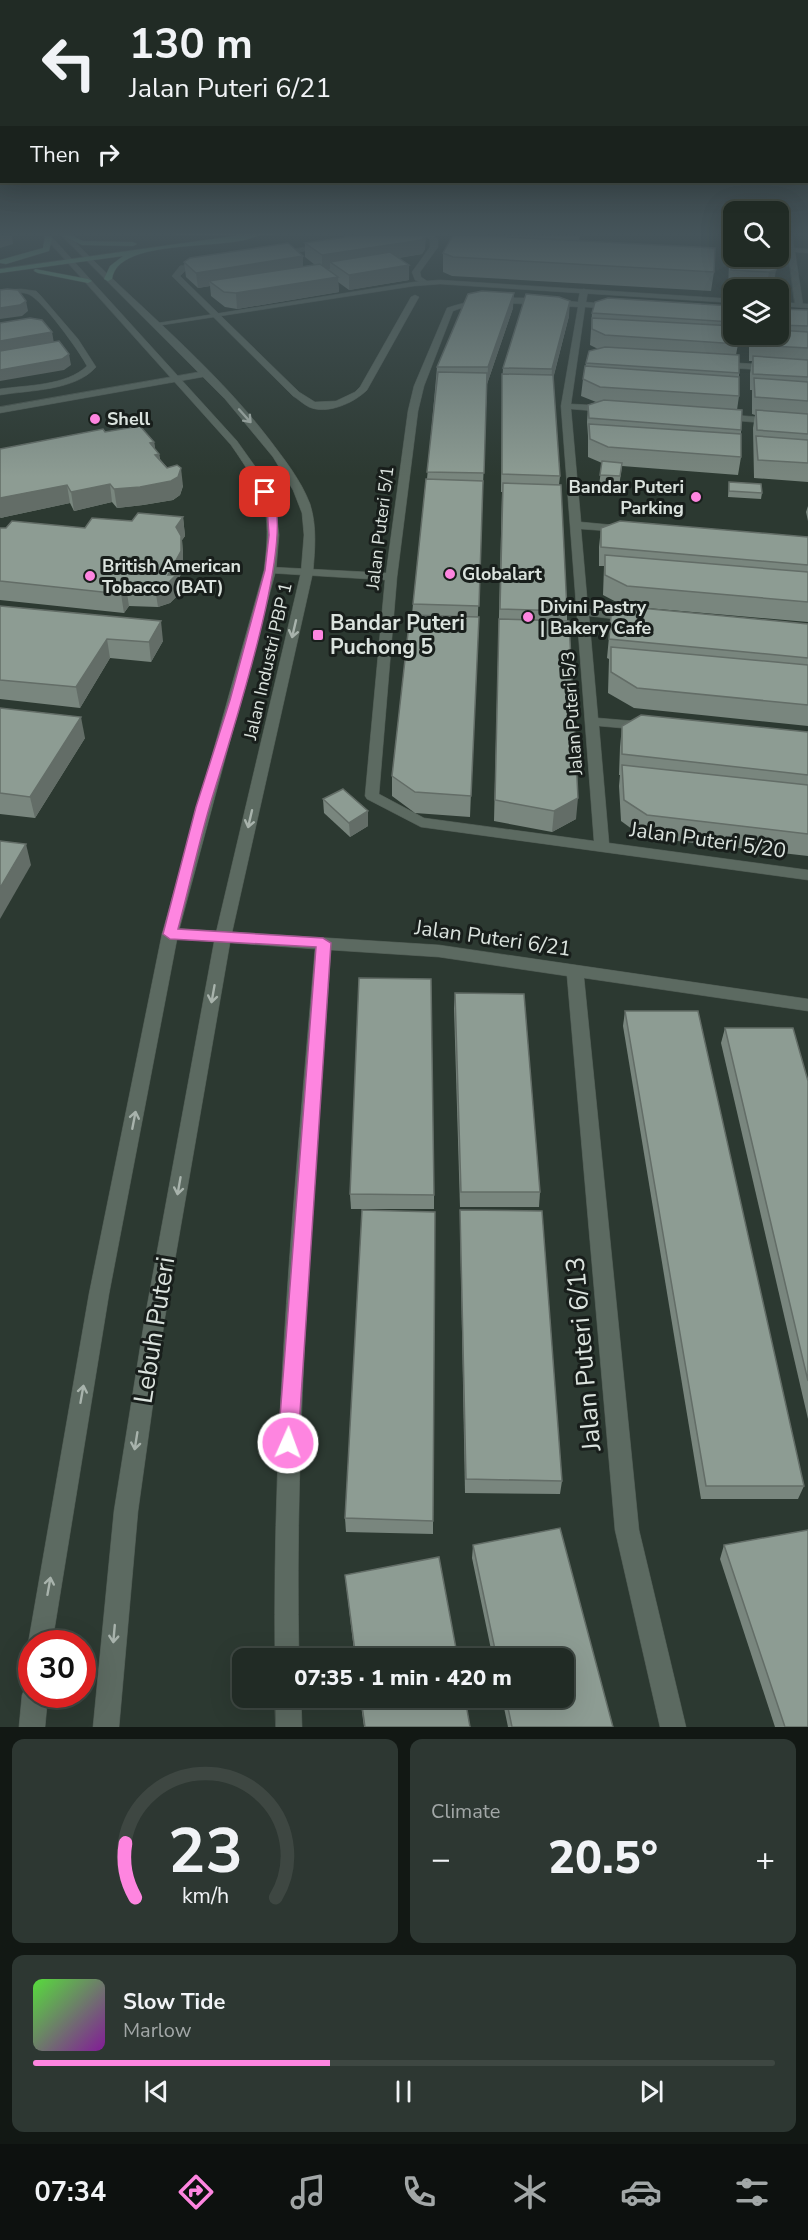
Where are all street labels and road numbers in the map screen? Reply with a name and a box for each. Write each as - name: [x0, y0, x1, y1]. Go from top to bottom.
- street label: Jalan Puteri 5/1: [360, 465, 399, 592]
- street label: Jalan Industri PBP 1: [238, 580, 298, 743]
- street label: Jalan Puteri 5/3: [556, 650, 588, 777]
- street label: Jalan Puteri 5/20: [627, 815, 788, 865]
- street label: Jalan Puteri 6/21: [412, 913, 573, 963]
- street label: Lebuh Puteri: [126, 1254, 183, 1406]
- street label: Jalan Puteri 6/13: [558, 1255, 610, 1454]

